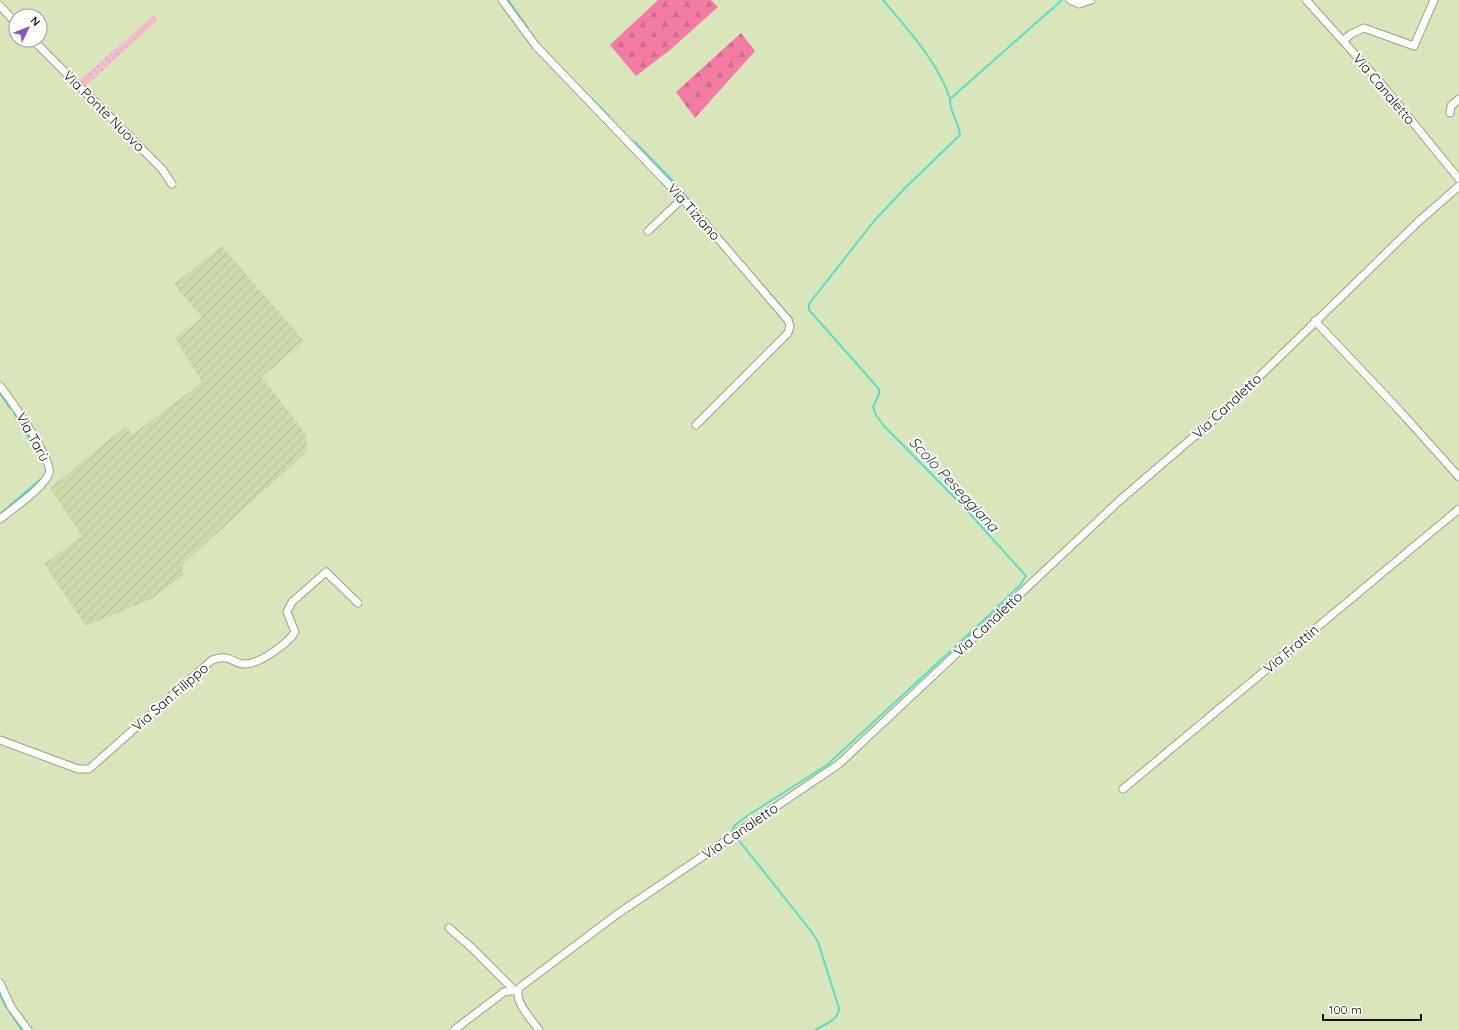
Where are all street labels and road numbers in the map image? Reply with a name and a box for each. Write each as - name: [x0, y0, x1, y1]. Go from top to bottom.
- street label: Via Canaletto: [1349, 50, 1419, 128]
- street label: Via Ponte Nuovo: [59, 66, 149, 156]
- street label: Via Tiziano: [664, 180, 724, 244]
- street label: Via Canaletto: [1189, 370, 1265, 442]
- street label: Via Tarù: [12, 409, 54, 465]
- street label: Via Canaletto: [950, 588, 1026, 660]
- street label: Via Frattin: [1260, 621, 1322, 677]
- street label: Via San Filippo: [128, 659, 212, 735]
- street label: Via Canaletto: [699, 799, 781, 863]

